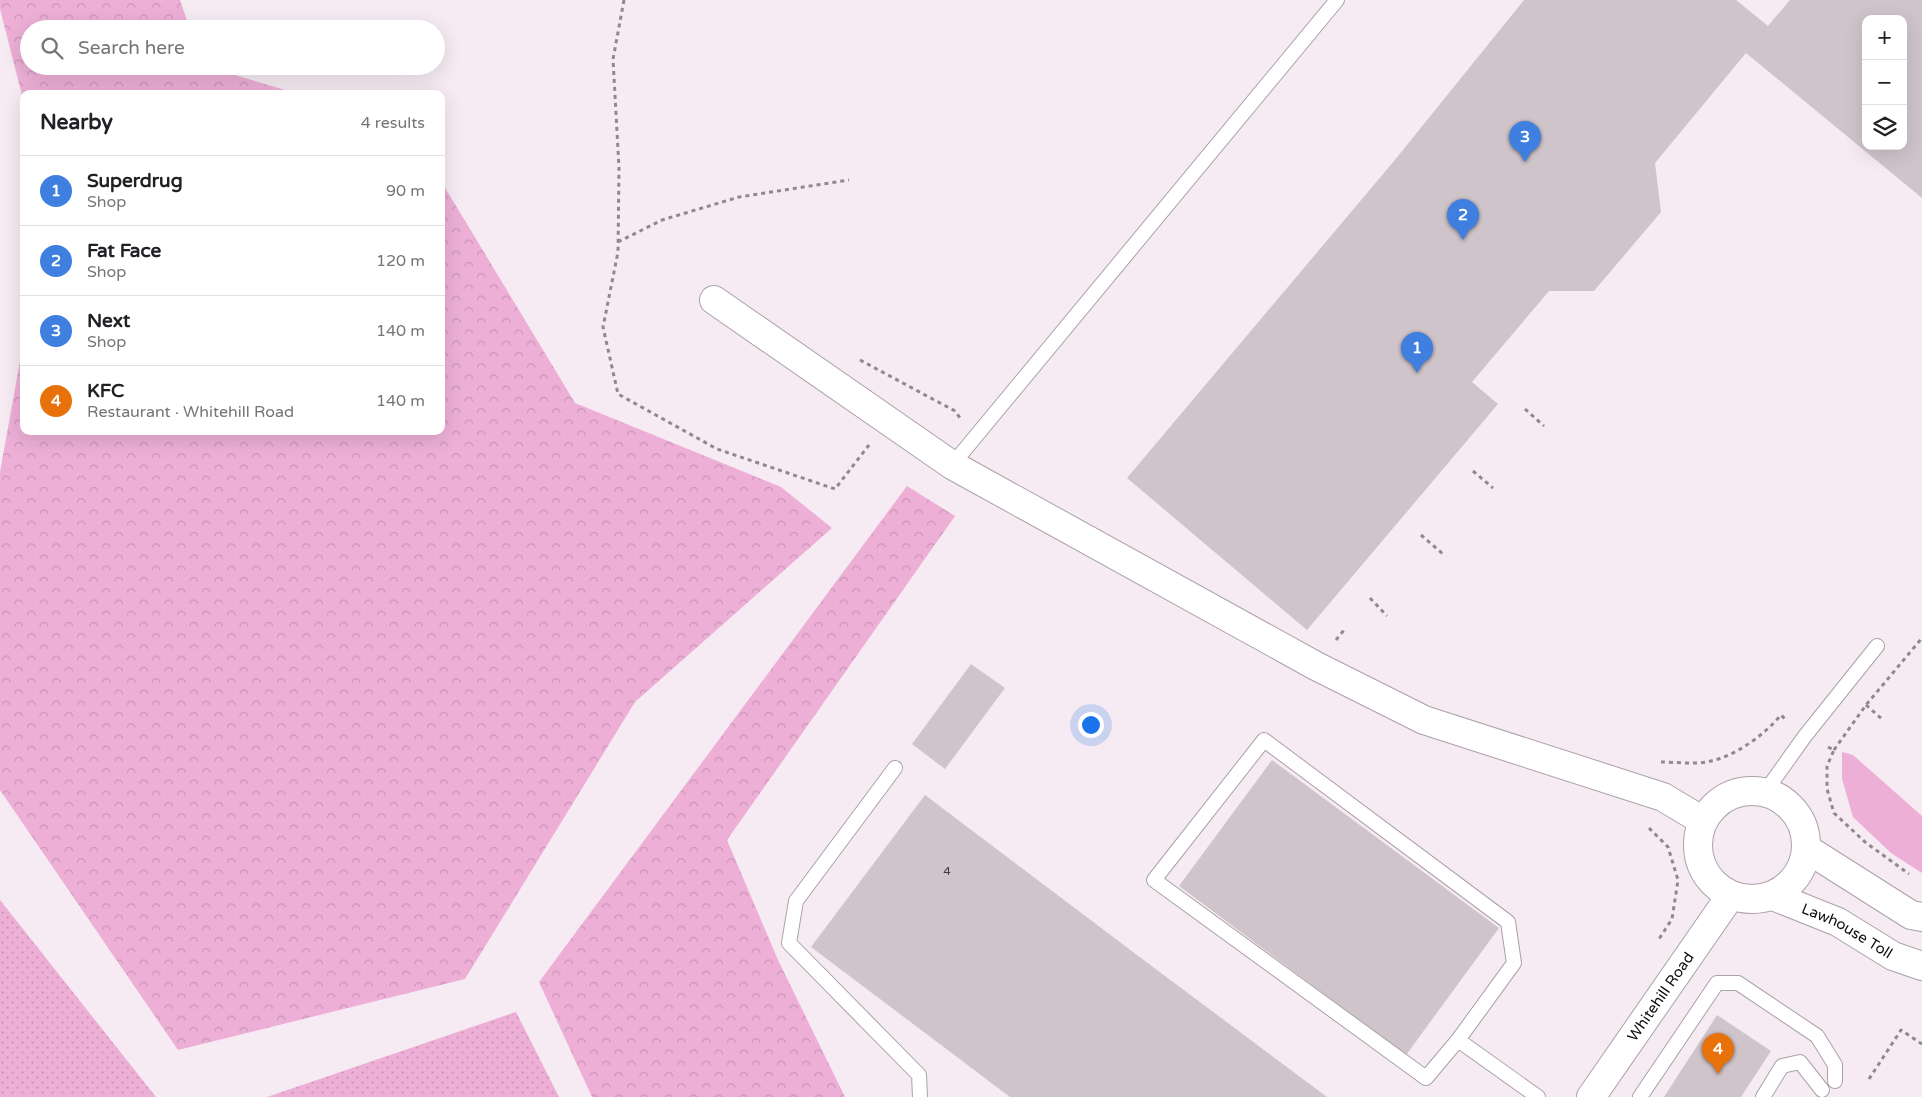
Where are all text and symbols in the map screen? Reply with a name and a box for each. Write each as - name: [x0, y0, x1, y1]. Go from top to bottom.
- map controls: [1862, 15, 1907, 150]
- button: +: [1862, 15, 1907, 60]
- search box: [20, 20, 445, 75]
- icon: search: [38, 34, 66, 62]
- text: Search here: [78, 37, 185, 59]
- button: −: [1862, 60, 1907, 105]
- button: layers: [1862, 105, 1907, 150]
- text: Nearby: [40, 110, 113, 135]
- text: 4 results: [361, 113, 425, 133]
- pin: 3: [1509, 121, 1541, 162]
- text: Superdrug: [87, 170, 183, 192]
- text: 1: [51, 181, 61, 201]
- text: 90 m: [386, 181, 425, 201]
- text: Shop: [87, 192, 126, 212]
- pin: 2: [1447, 199, 1479, 240]
- text: Fat Face: [87, 240, 161, 262]
- text: 2: [51, 251, 61, 271]
- text: 120 m: [376, 251, 425, 271]
- text: Shop: [87, 262, 126, 282]
- text: Next: [87, 310, 130, 332]
- text: 3: [51, 321, 61, 341]
- text: 140 m: [376, 321, 425, 341]
- text: Shop: [87, 332, 126, 352]
- pin: 1: [1401, 332, 1433, 373]
- text: KFC: [87, 380, 124, 402]
- text: 4: [51, 391, 61, 411]
- text: 140 m: [376, 391, 425, 411]
- text: Restaurant · Whitehill Road: [87, 402, 294, 422]
- your location: [1078, 712, 1104, 738]
- house number: 4: [943, 864, 951, 878]
- street label: Lawhouse Toll: [1799, 899, 1896, 962]
- street label: Whitehill Road: [1623, 949, 1698, 1045]
- pin: 4: [1702, 1033, 1734, 1074]

